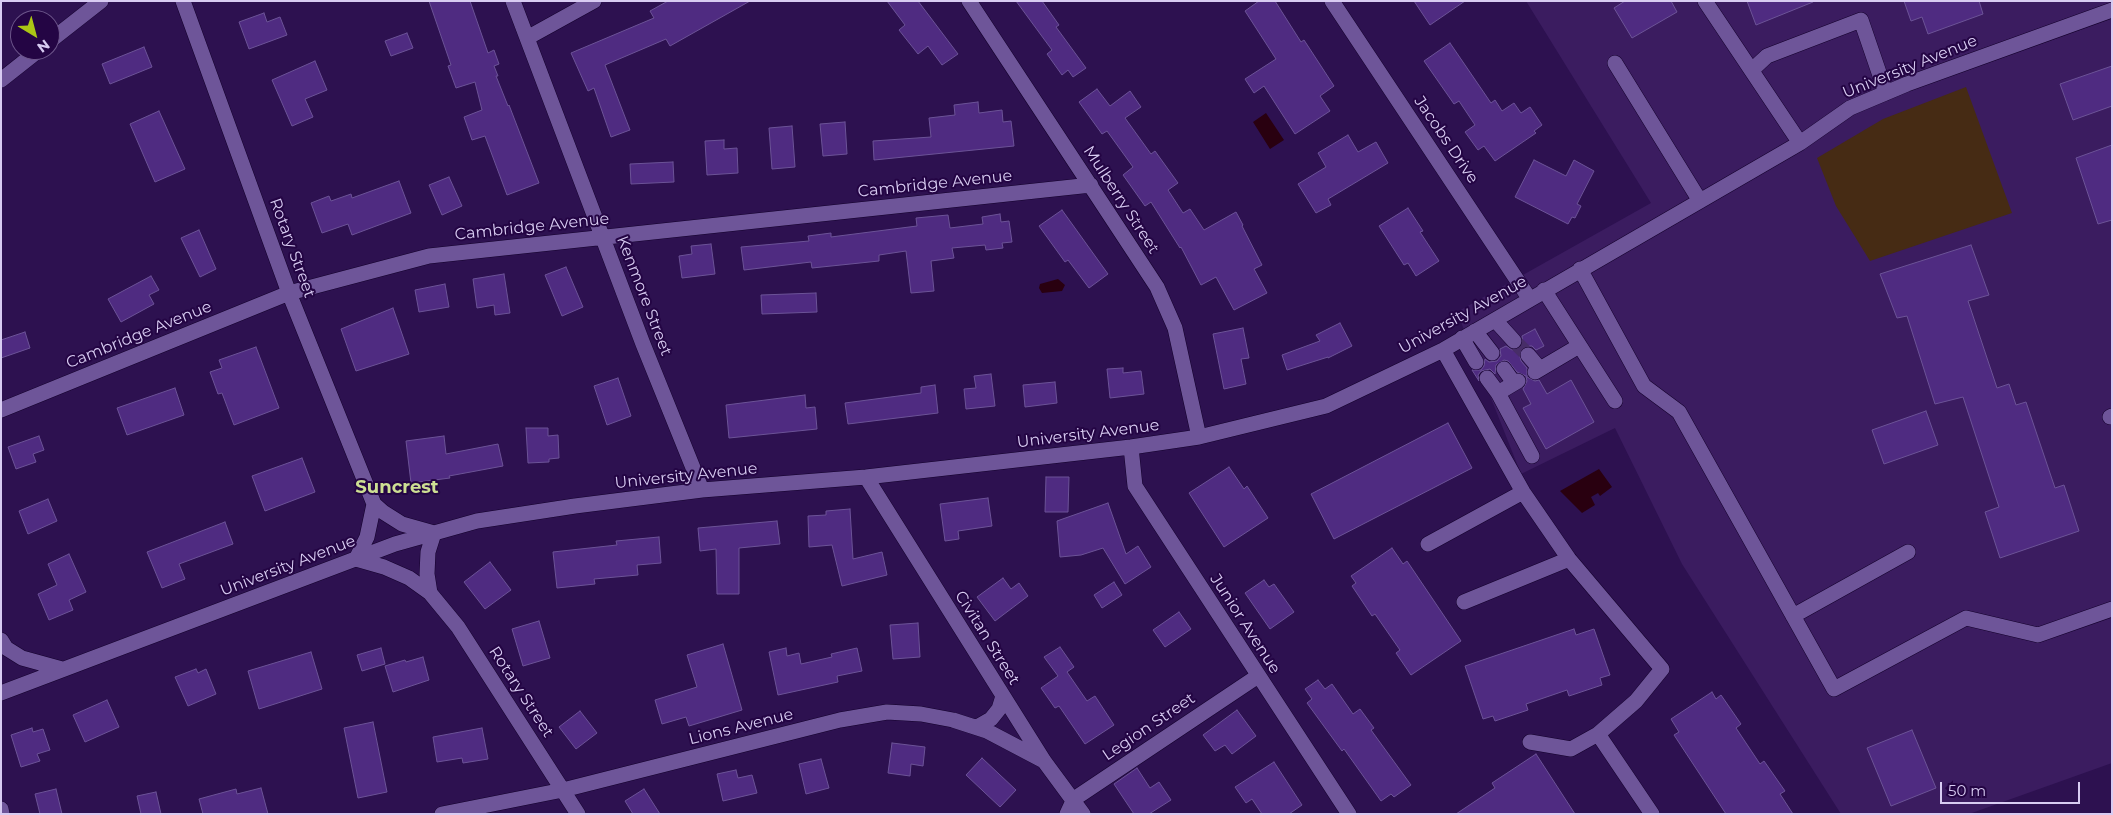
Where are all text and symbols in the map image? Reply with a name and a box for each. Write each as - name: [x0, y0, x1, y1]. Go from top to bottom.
- north arrow: [10, 10, 60, 60]
- street label: University Avenue: [1840, 31, 1980, 103]
- text: N: [33, 36, 53, 57]
- street label: Jacobs Drive: [1410, 93, 1482, 187]
- street label: Mulberry Street: [1079, 142, 1163, 258]
- street label: Cambridge Avenue: [857, 166, 1013, 202]
- street label: Rotary Street: [265, 195, 319, 301]
- street label: Cambridge Avenue: [454, 209, 610, 245]
- street label: Kenmore Street: [612, 233, 676, 359]
- street label: University Avenue: [1396, 272, 1530, 358]
- street label: Cambridge Avenue: [63, 297, 215, 373]
- street label: University Avenue: [1016, 416, 1160, 452]
- street label: University Avenue: [614, 459, 758, 493]
- district label: Suncrest: [355, 477, 439, 499]
- street label: University Avenue: [218, 531, 358, 601]
- street label: Junior Avenue: [1206, 571, 1284, 677]
- street label: Civitan Street: [950, 587, 1024, 689]
- street label: Rotary Street: [484, 643, 558, 741]
- street label: Legion Street: [1099, 689, 1199, 765]
- street label: Lions Avenue: [687, 705, 795, 749]
- scale bar: [1943, 772, 2083, 804]
- text: 50 m: [1948, 781, 1986, 800]

